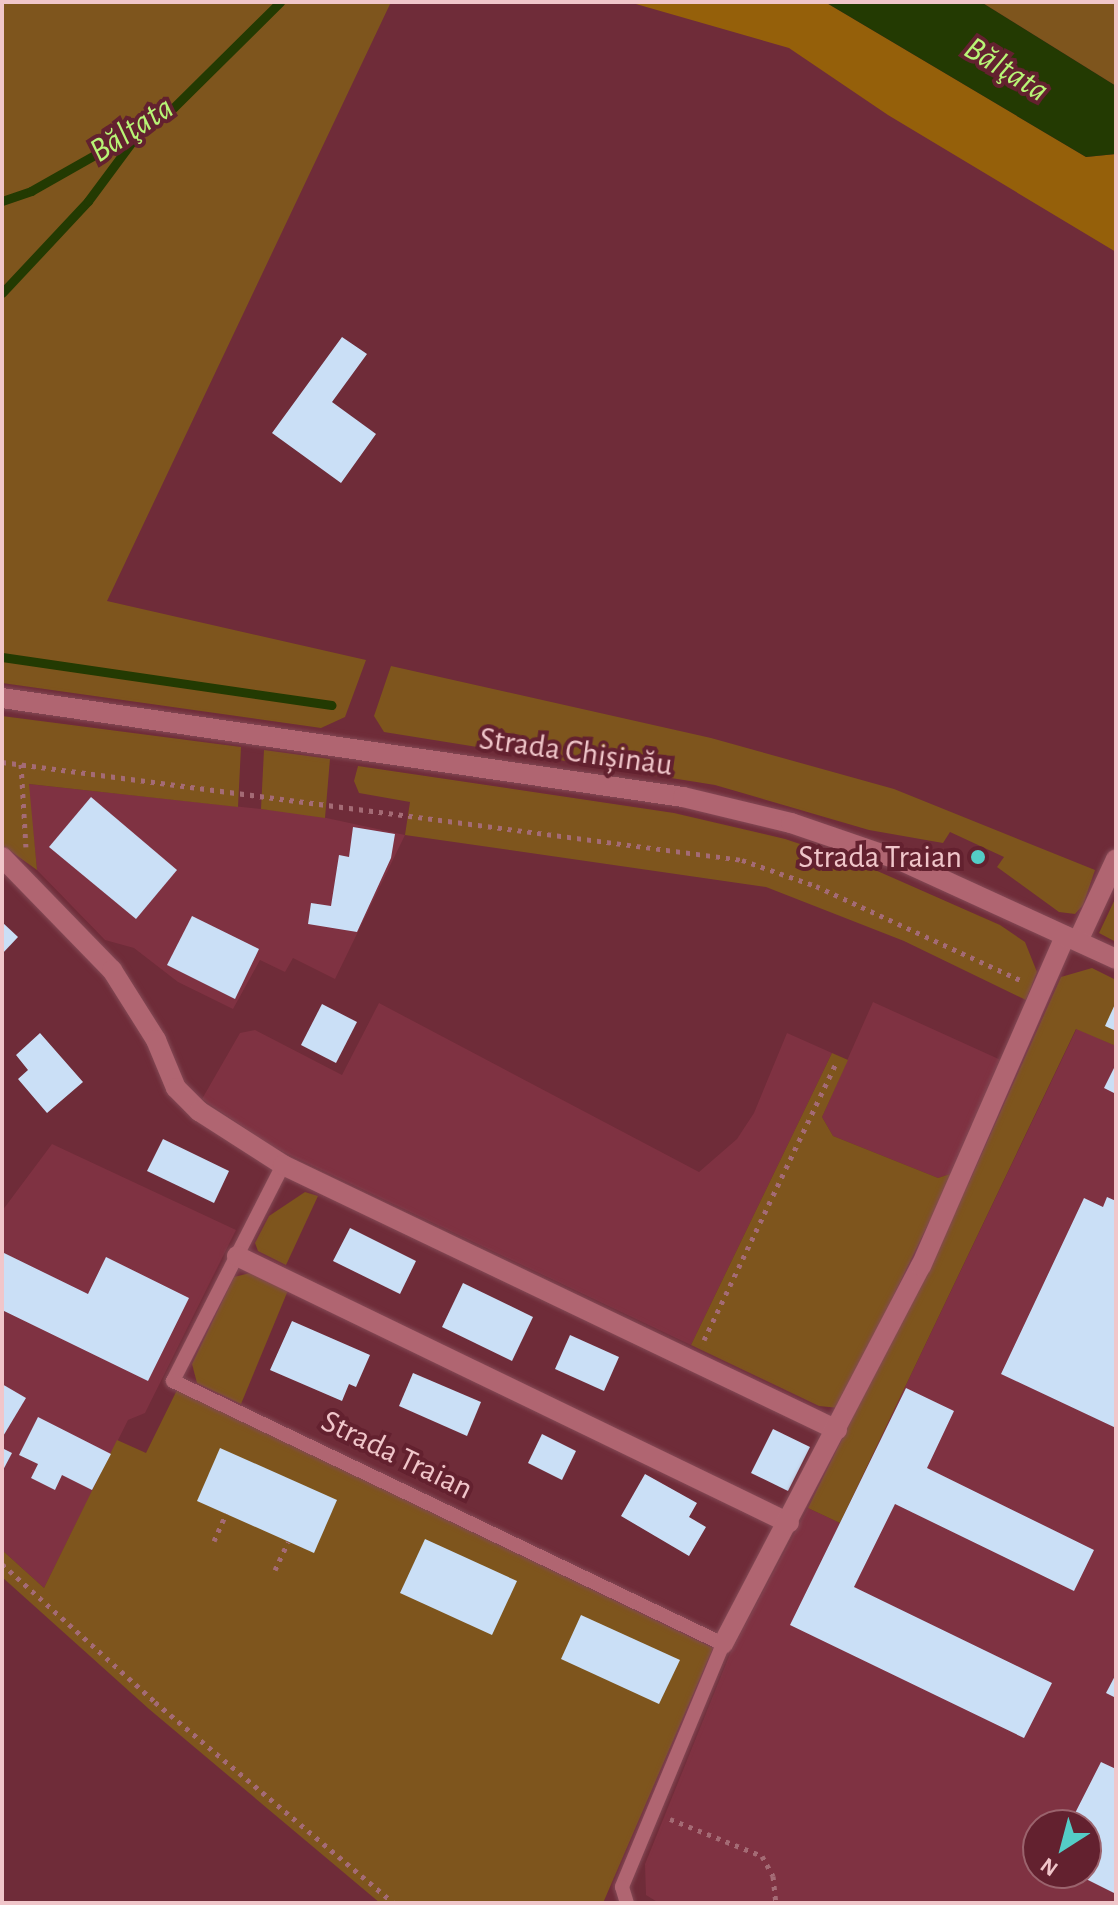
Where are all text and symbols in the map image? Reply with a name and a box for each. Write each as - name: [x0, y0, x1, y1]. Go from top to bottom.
- water label: Bălţata: [956, 28, 1056, 112]
- water label: Bălţata: [82, 88, 182, 172]
- street label: Strada Chișinău: [477, 719, 675, 785]
- place label: Strada Traian: [798, 838, 962, 876]
- marker: Strada Traian: [969, 848, 987, 866]
- street label: Strada Traian: [315, 1402, 479, 1508]
- north arrow: [1022, 1809, 1102, 1889]
- text: N: [1036, 1853, 1062, 1880]

